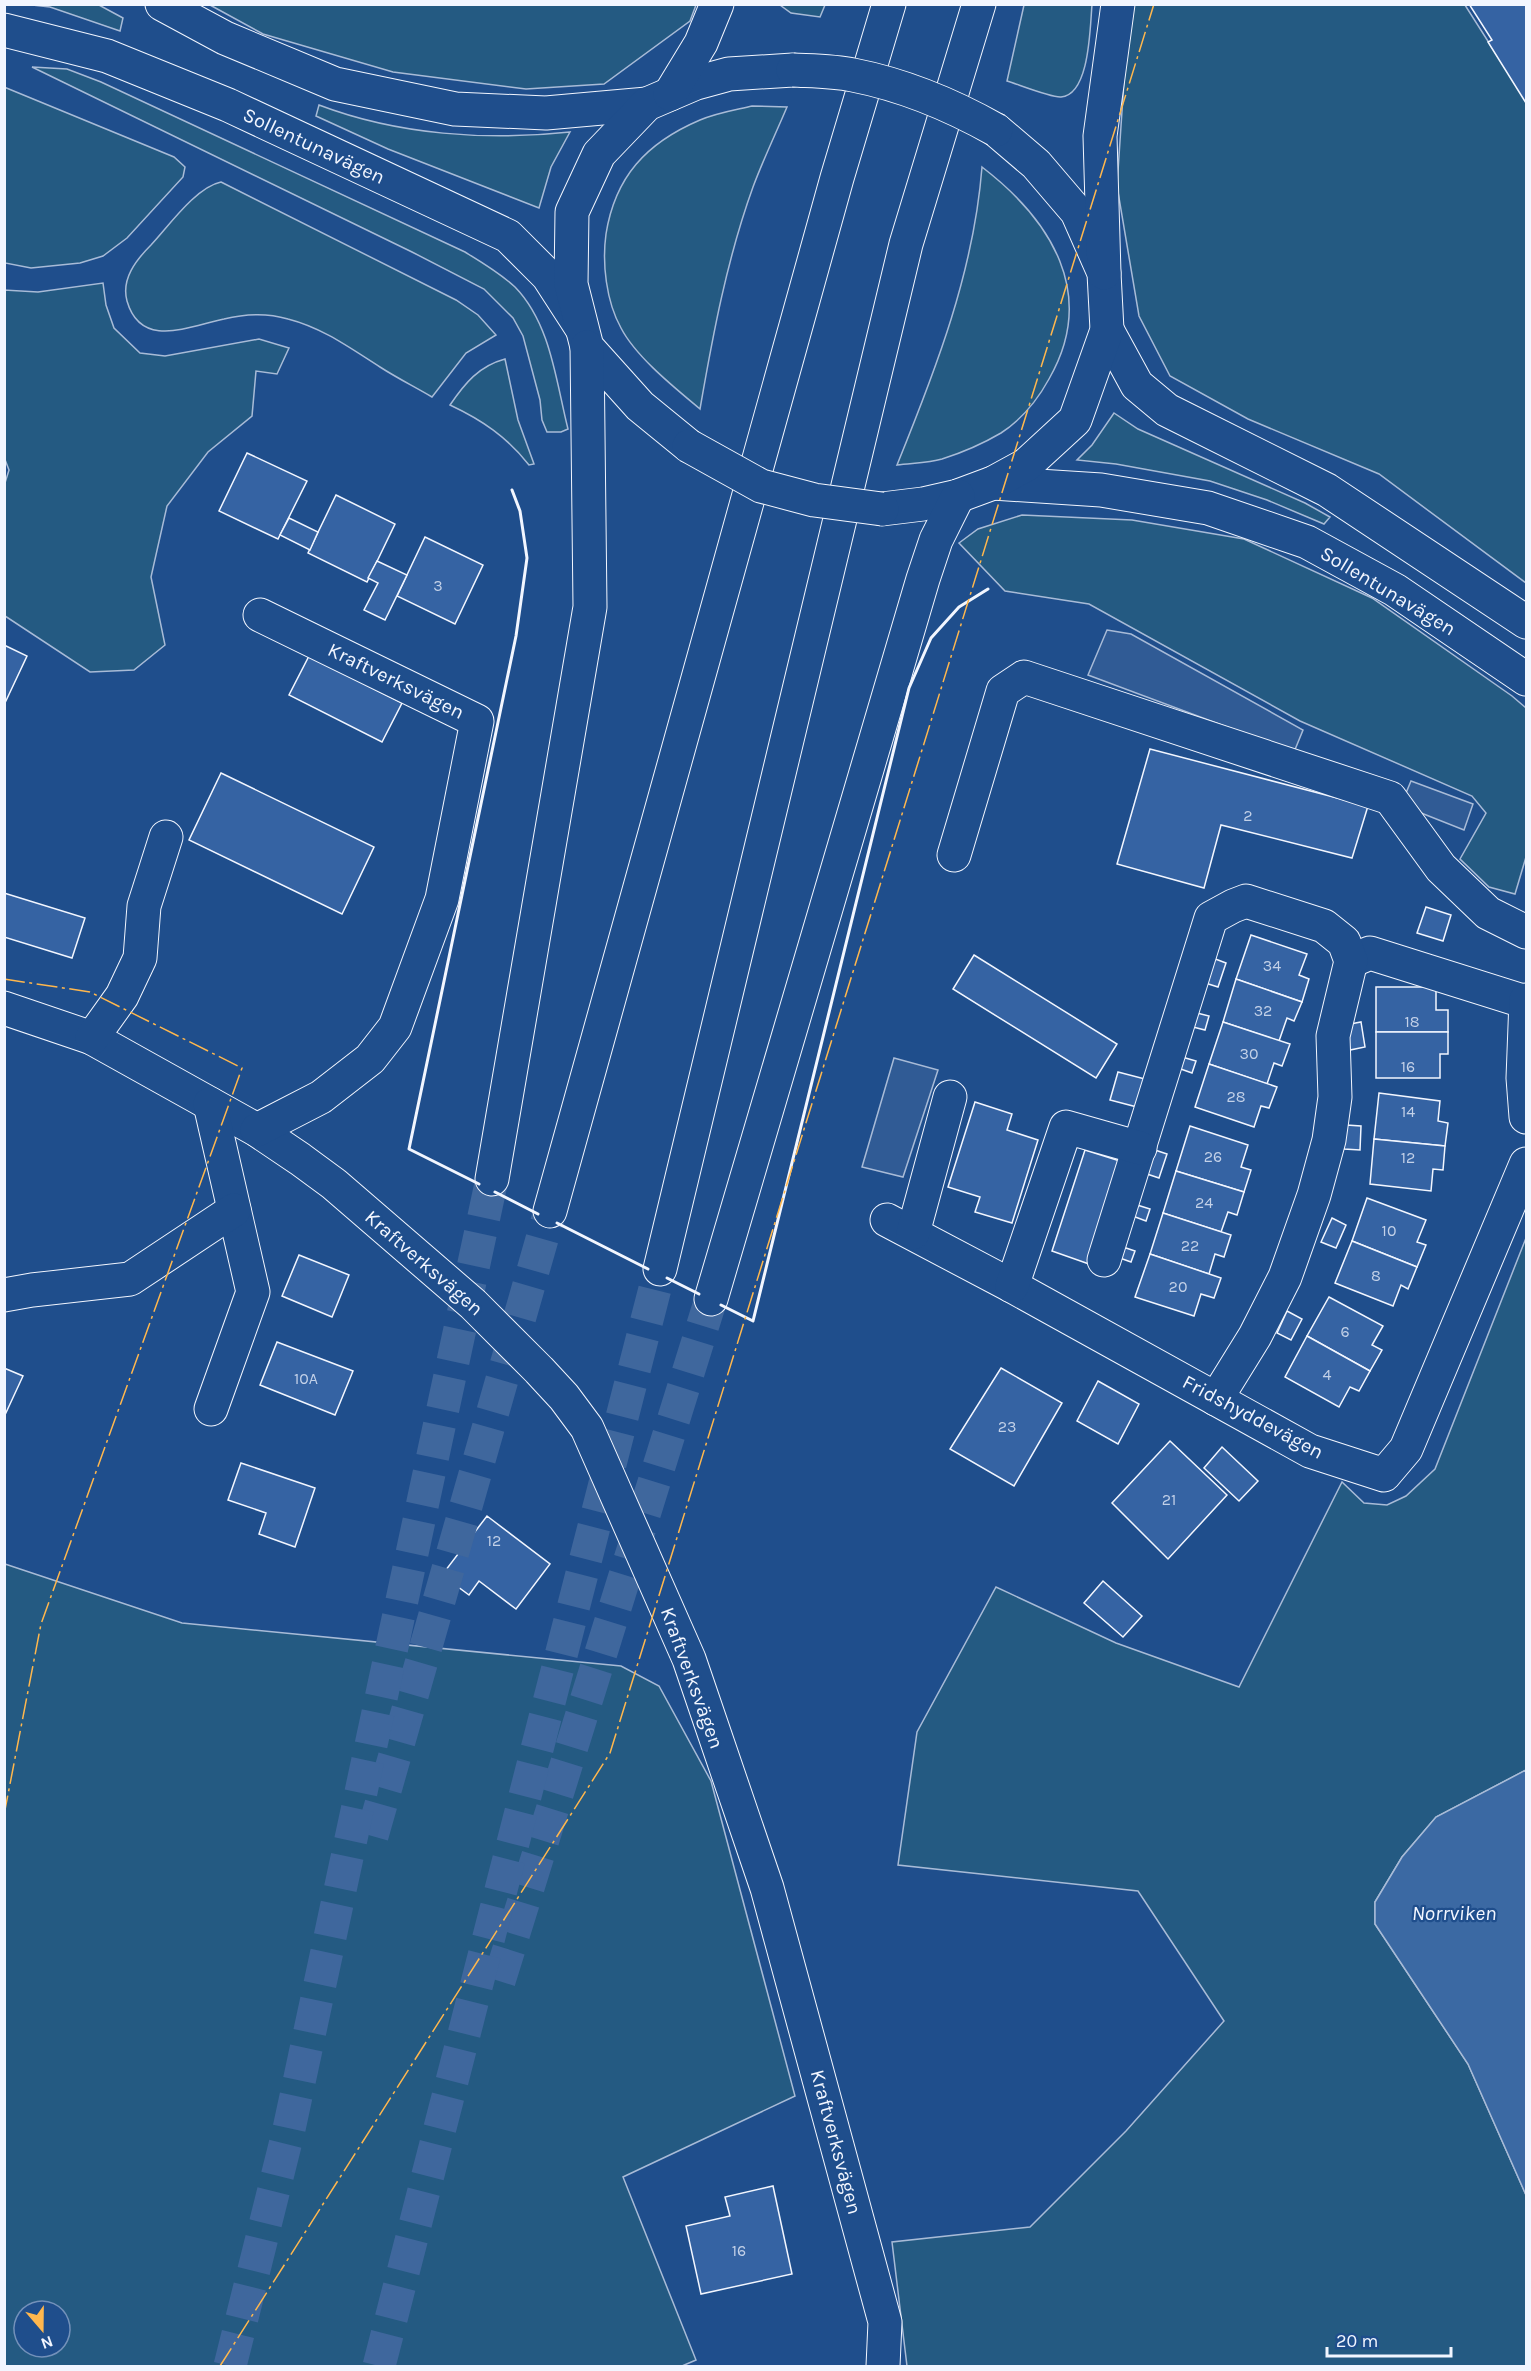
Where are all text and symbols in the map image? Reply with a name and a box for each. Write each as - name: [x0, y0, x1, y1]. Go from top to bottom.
- street label: Sollentunavägen: [239, 103, 389, 189]
- street label: Sollentunavägen: [1316, 541, 1460, 641]
- house number: 3: [433, 576, 443, 595]
- street label: Kraftverksvägen: [324, 638, 468, 724]
- house number: 2: [1243, 806, 1253, 825]
- house number: 34: [1263, 956, 1281, 975]
- house number: 32: [1254, 1001, 1272, 1020]
- house number: 18: [1404, 1012, 1420, 1031]
- house number: 30: [1240, 1044, 1258, 1063]
- house number: 16: [1401, 1057, 1415, 1076]
- house number: 28: [1226, 1087, 1246, 1106]
- house number: 14: [1401, 1102, 1415, 1121]
- house number: 26: [1204, 1147, 1222, 1166]
- house number: 12: [1401, 1148, 1415, 1167]
- house number: 24: [1195, 1193, 1213, 1212]
- street label: Kraftverksvägen: [360, 1206, 488, 1320]
- house number: 10: [1382, 1221, 1396, 1240]
- house number: 22: [1181, 1236, 1199, 1255]
- house number: 8: [1371, 1266, 1381, 1285]
- house number: 20: [1169, 1277, 1187, 1296]
- house number: 6: [1340, 1322, 1350, 1341]
- house number: 4: [1323, 1365, 1332, 1384]
- house number: 10A: [294, 1369, 318, 1388]
- street label: Fridshyddevägen: [1179, 1370, 1327, 1464]
- house number: 23: [998, 1417, 1016, 1436]
- house number: 21: [1162, 1490, 1176, 1509]
- house number: 12: [487, 1531, 501, 1550]
- street label: Kraftverksvägen: [656, 1604, 728, 1752]
- water label: Norrviken: [1412, 1901, 1496, 1925]
- street label: Kraftverksvägen: [806, 2067, 866, 2217]
- house number: 16: [732, 2241, 746, 2260]
- north arrow: [12, 2299, 72, 2359]
- scale bar: [1327, 2320, 1452, 2358]
- text: 20 m: [1336, 2330, 1378, 2352]
- text: N: [38, 2332, 56, 2354]

